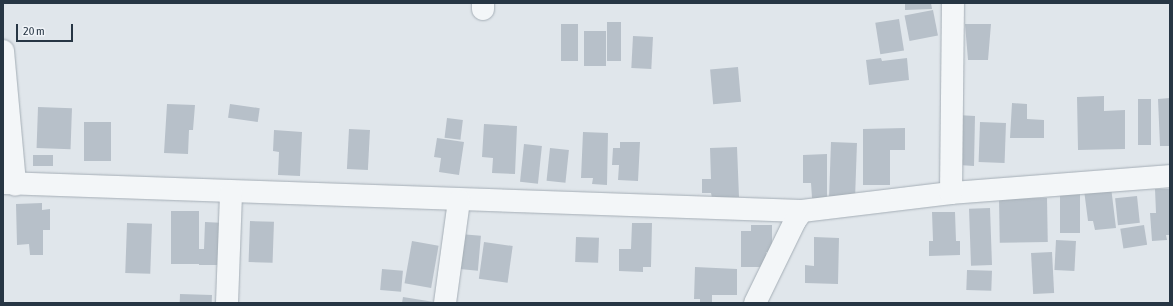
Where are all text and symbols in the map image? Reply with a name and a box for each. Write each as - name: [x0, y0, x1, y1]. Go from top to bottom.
- scale bar: [18, 16, 75, 42]
- text: 20 m: [23, 24, 45, 38]

